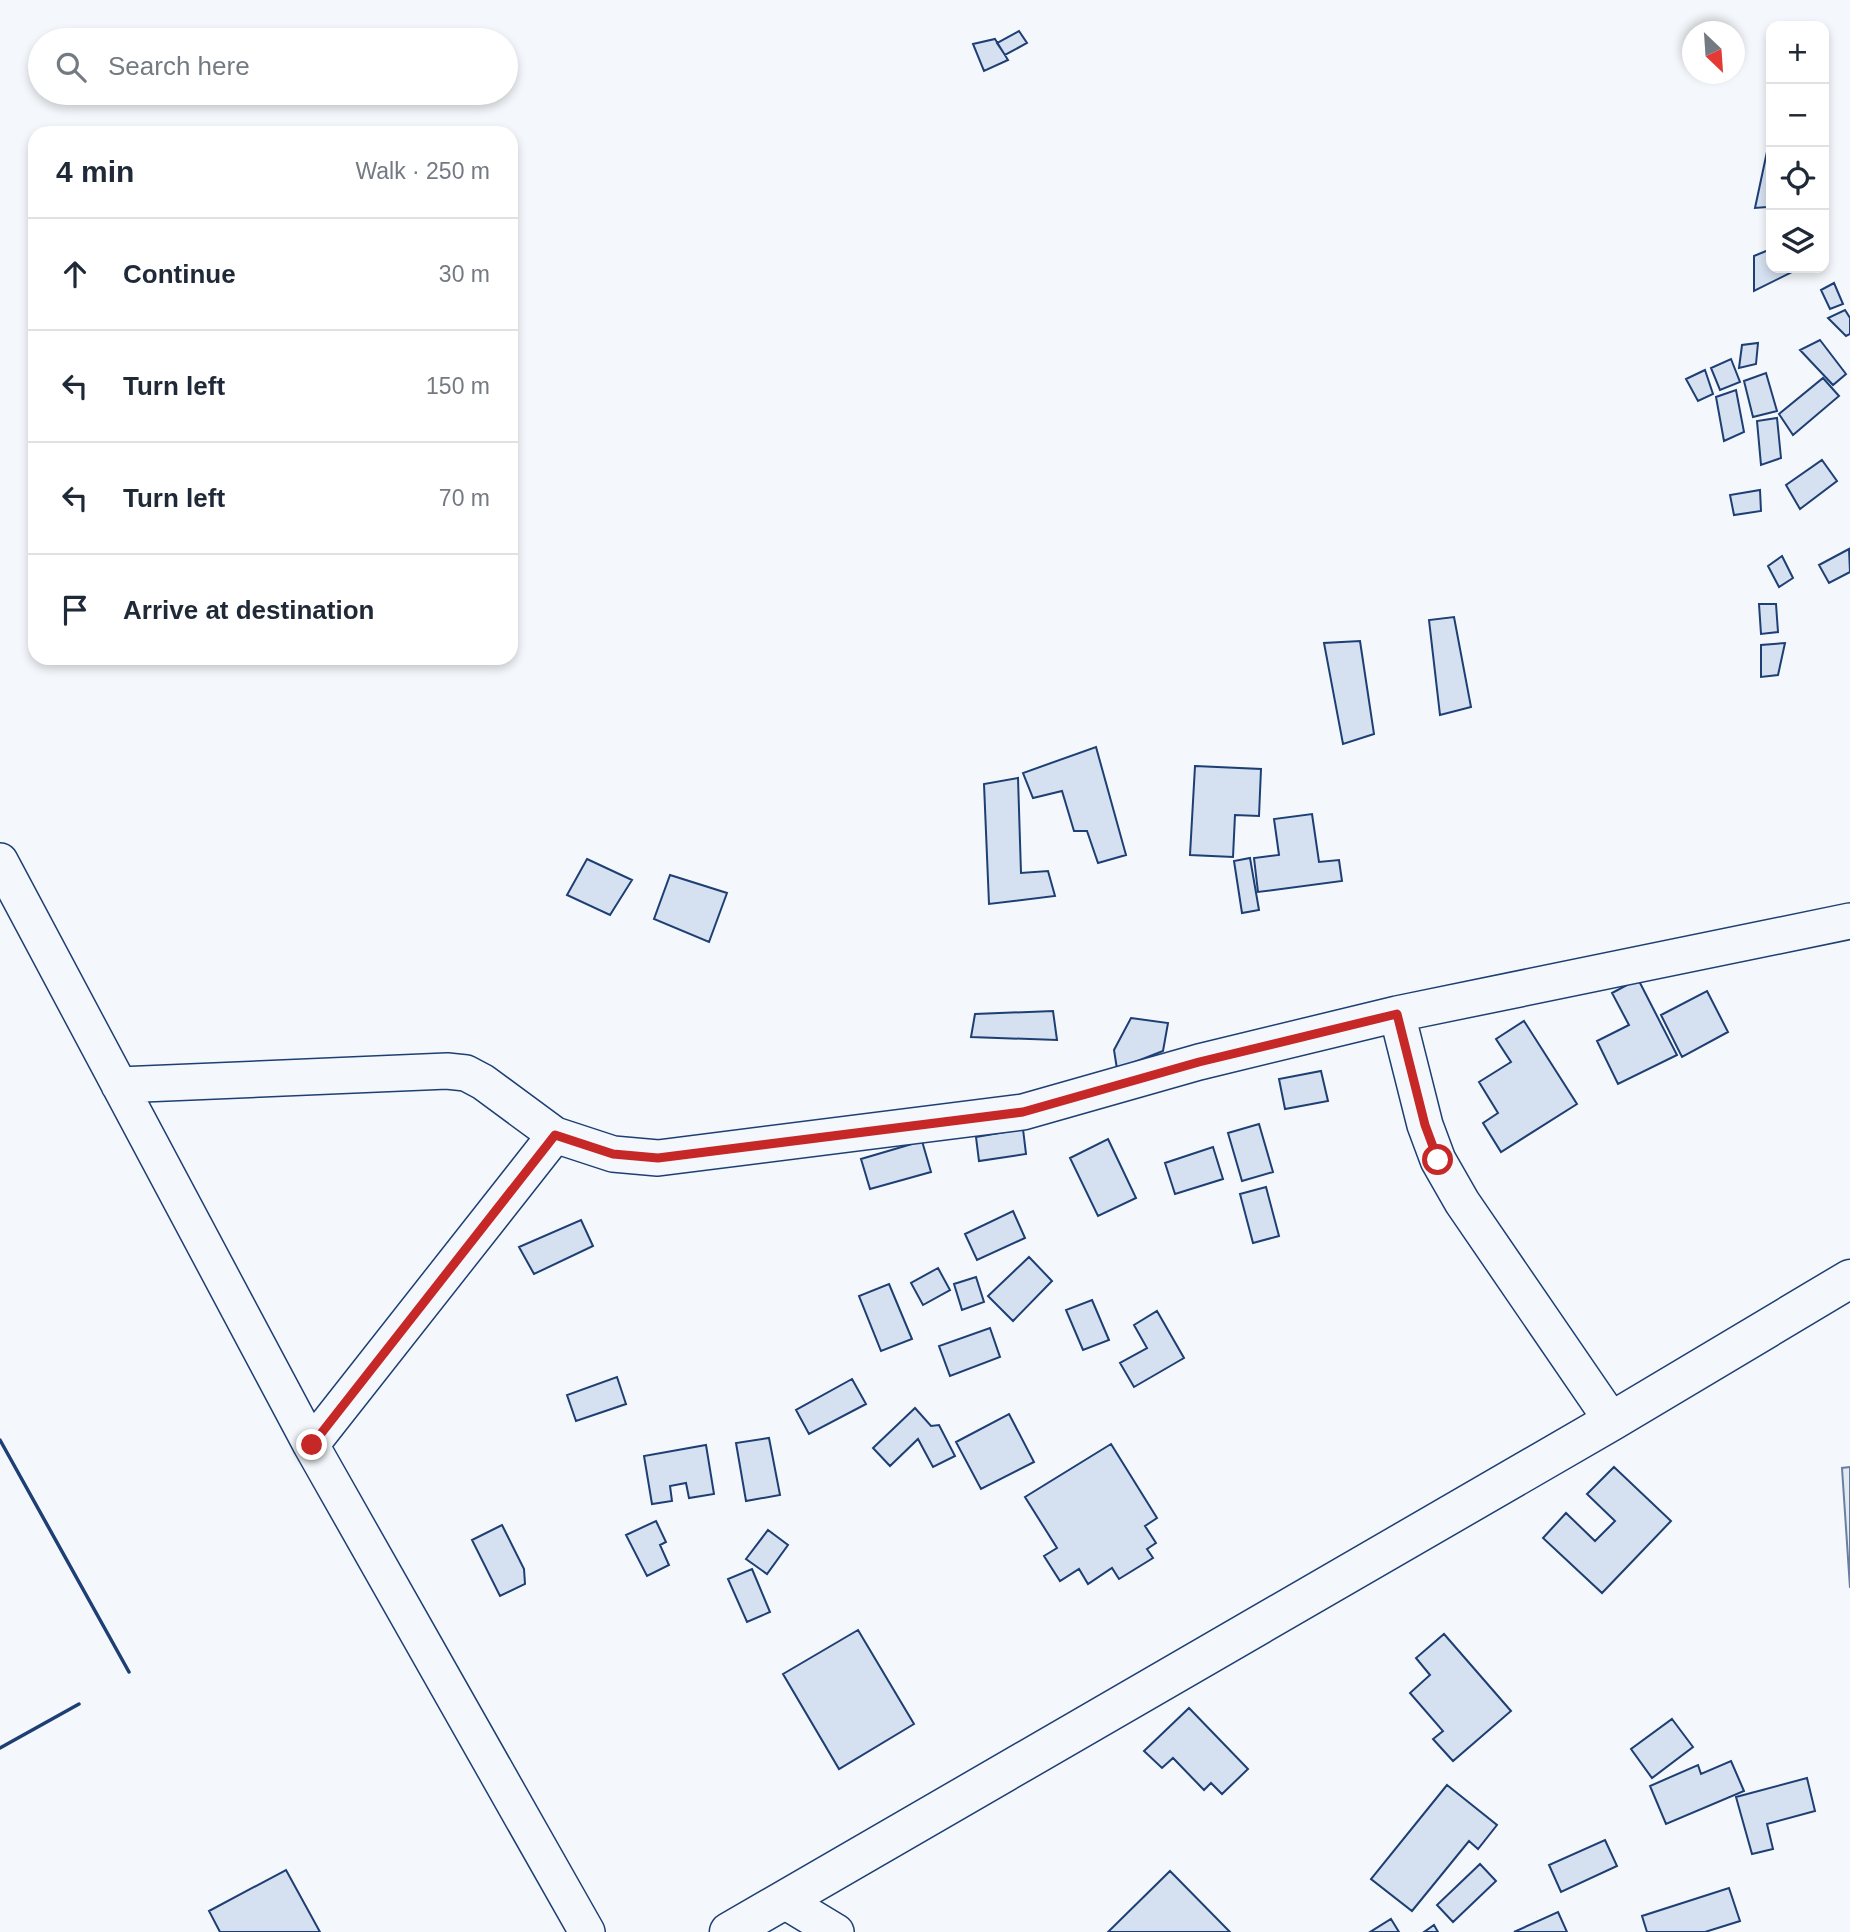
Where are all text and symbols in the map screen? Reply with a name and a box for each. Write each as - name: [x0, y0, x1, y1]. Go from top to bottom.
- north arrow: [1682, 21, 1745, 84]
- map controls: [1766, 21, 1829, 273]
- button: +: [1766, 21, 1829, 84]
- search box: [28, 28, 518, 105]
- icon: search: [52, 48, 90, 86]
- text: Search here: [108, 51, 250, 81]
- button: −: [1766, 84, 1829, 147]
- button: locate: [1766, 147, 1829, 210]
- text: 4 min: [56, 155, 134, 188]
- text: Walk · 250 m: [355, 158, 490, 184]
- button: layers: [1766, 210, 1829, 273]
- icon: ahead: [56, 255, 94, 293]
- text: Continue: [123, 259, 236, 289]
- text: 30 m: [439, 261, 490, 287]
- icon: left: [56, 367, 94, 405]
- text: Turn left: [123, 371, 225, 401]
- text: 150 m: [426, 373, 490, 399]
- icon: left: [56, 479, 94, 517]
- text: Turn left: [123, 483, 225, 513]
- text: 70 m: [439, 485, 490, 511]
- icon: arrive: [56, 591, 94, 629]
- text: Arrive at destination: [123, 595, 374, 625]
- route start: [1422, 1144, 1453, 1175]
- route end: [296, 1429, 327, 1460]

